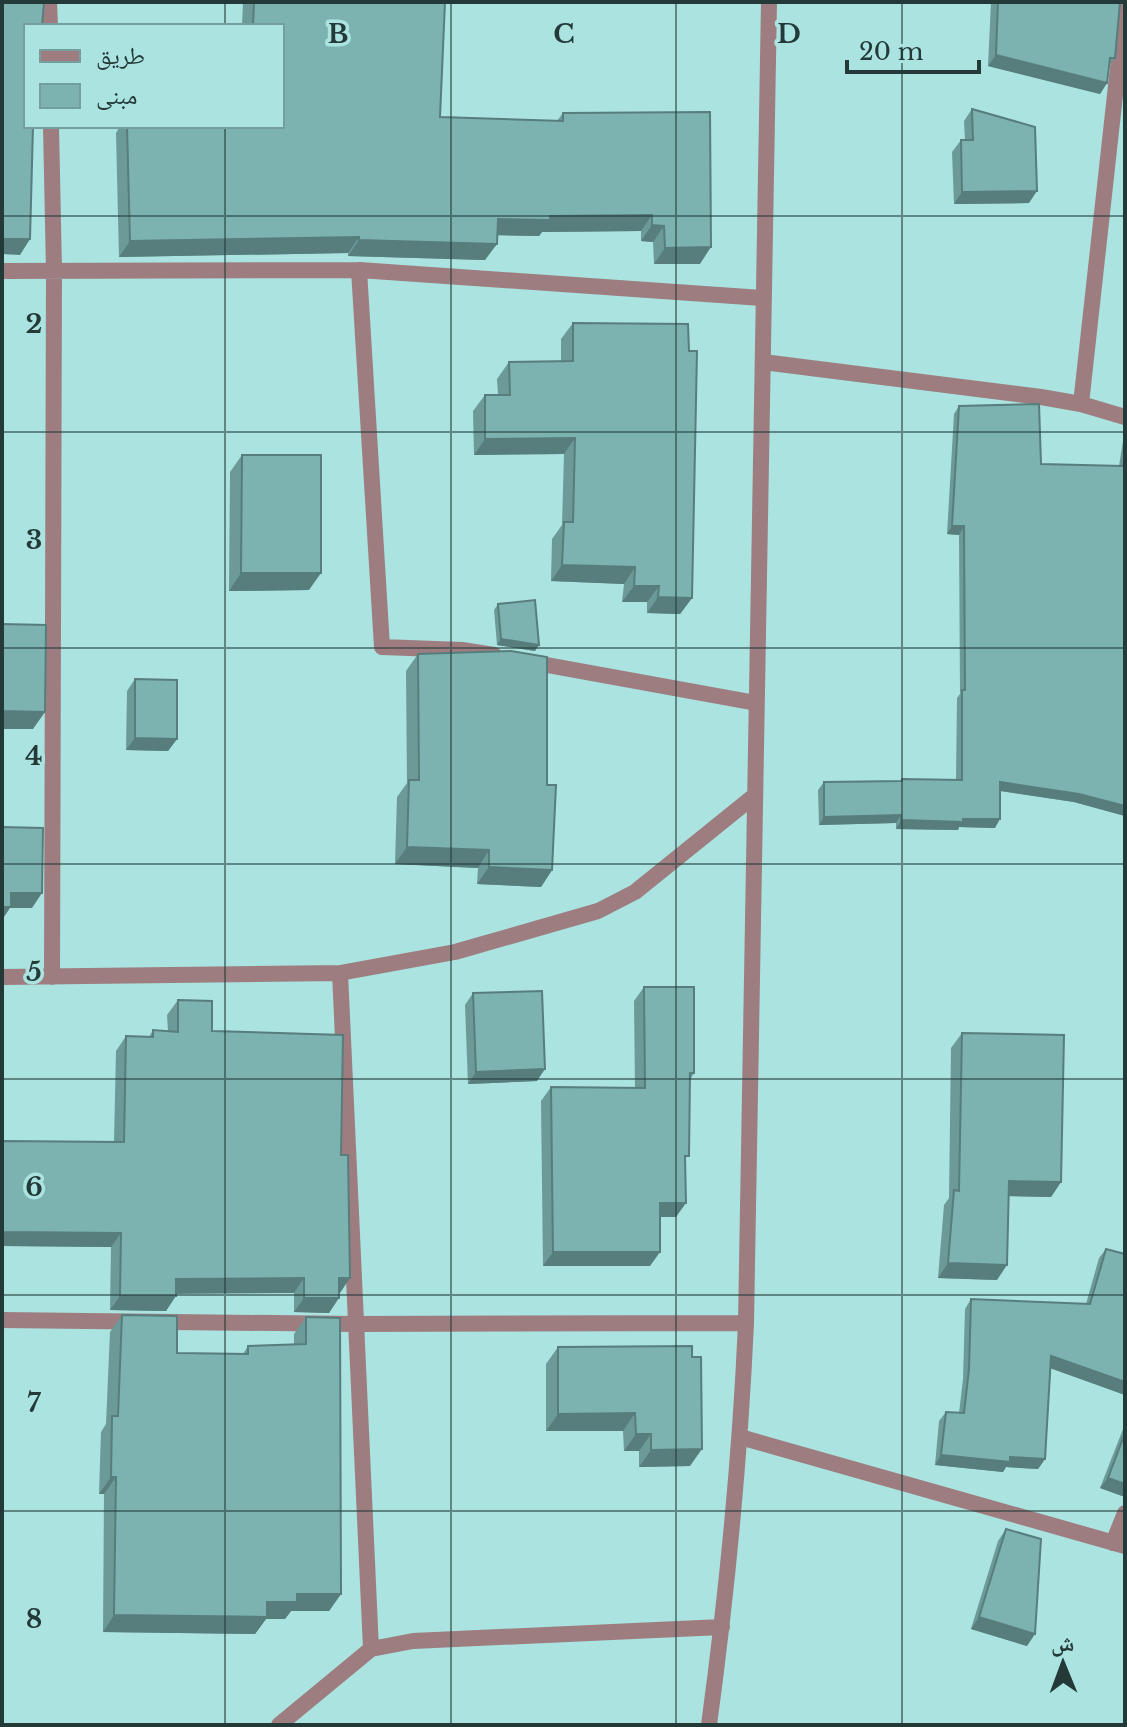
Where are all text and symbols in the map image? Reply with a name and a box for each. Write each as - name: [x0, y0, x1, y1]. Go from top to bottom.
- text: B: [328, 18, 348, 50]
- text: C: [553, 18, 575, 50]
- text: D: [777, 18, 801, 50]
- legend: [24, 24, 284, 128]
- scale bar: [847, 24, 979, 74]
- text: 20 m: [859, 37, 924, 66]
- text: طريق: [96, 41, 145, 70]
- text: مبنى: [96, 81, 137, 110]
- text: 2: [26, 308, 42, 340]
- text: 3: [26, 524, 42, 556]
- text: 4: [25, 740, 43, 772]
- text: 5: [26, 956, 42, 988]
- text: 6: [25, 1171, 43, 1203]
- text: 7: [27, 1387, 41, 1419]
- text: 8: [26, 1603, 42, 1635]
- north arrow: [1023, 1623, 1103, 1703]
- text: ش: [1051, 1630, 1075, 1657]

